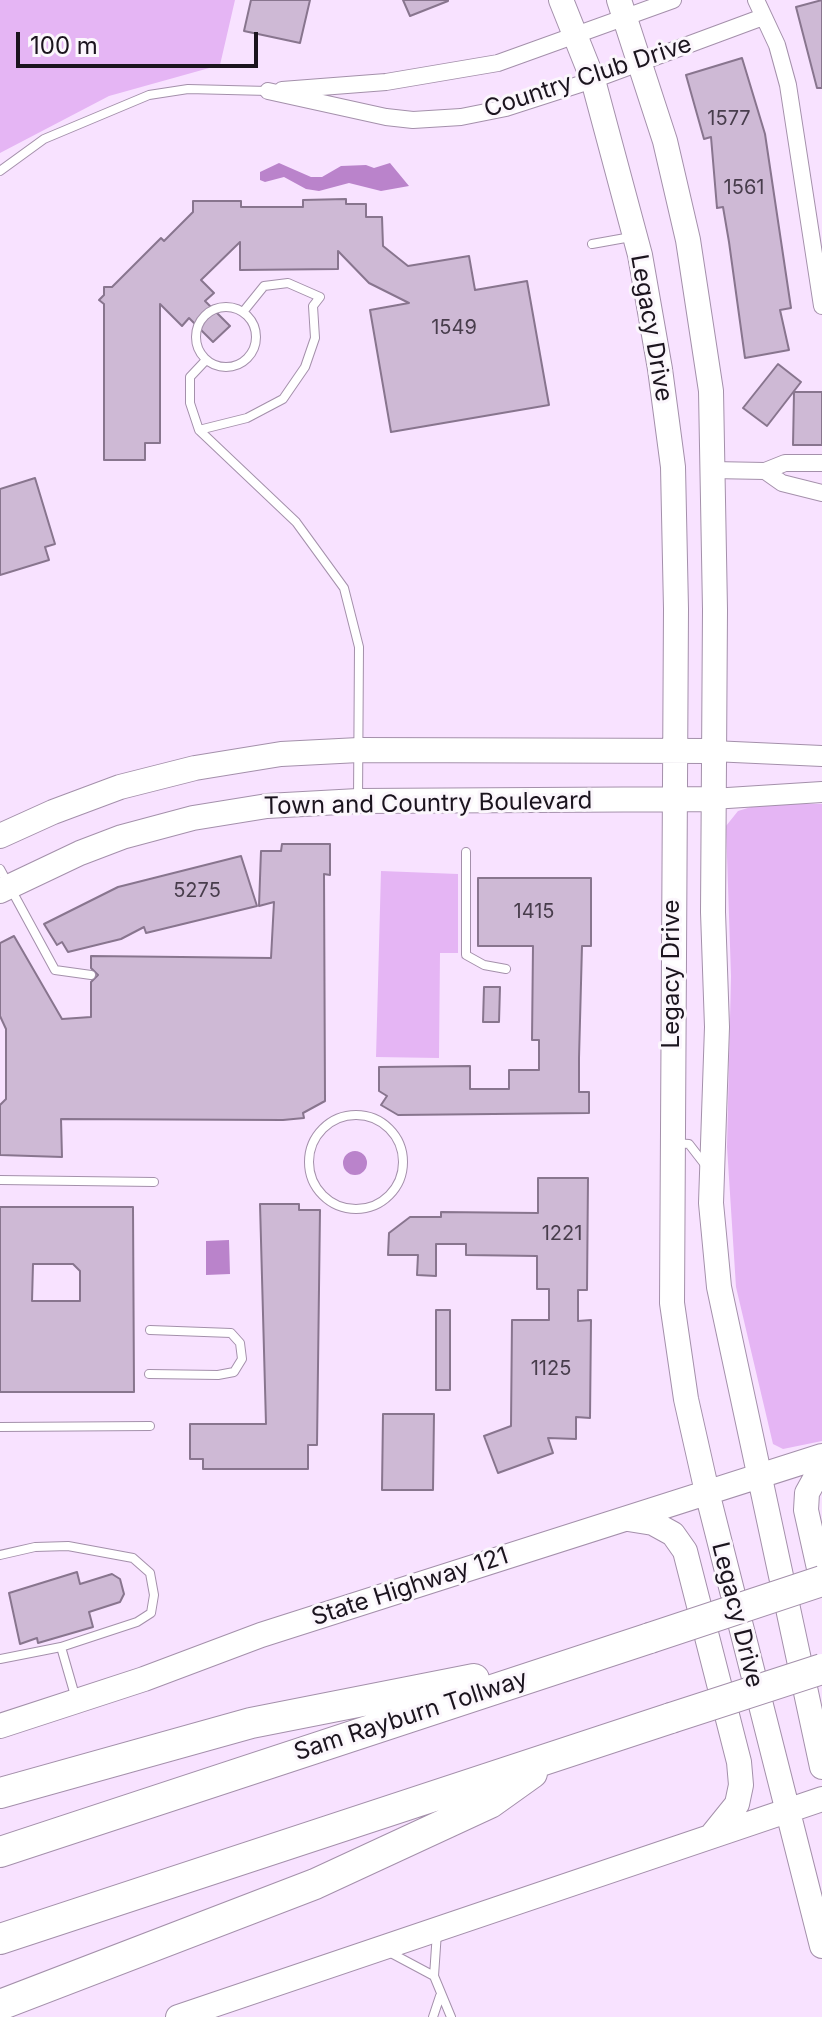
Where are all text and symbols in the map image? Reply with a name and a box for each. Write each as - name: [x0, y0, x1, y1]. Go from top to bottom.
- scale bar: [20, 16, 262, 66]
- street label: Country Club Drive: [481, 30, 695, 124]
- text: 100 m: [30, 31, 98, 60]
- house number: 1577: [707, 107, 751, 131]
- house number: 1561: [724, 176, 764, 200]
- street label: Legacy Drive: [624, 252, 678, 404]
- house number: 1549: [431, 316, 477, 340]
- street label: Town and Country Boulevard: [263, 787, 593, 821]
- house number: 5275: [173, 879, 221, 903]
- house number: 1415: [514, 900, 554, 924]
- street label: Legacy Drive: [658, 900, 686, 1048]
- house number: 1221: [542, 1222, 582, 1246]
- house number: 1125: [531, 1357, 571, 1381]
- street label: Legacy Drive: [705, 1539, 769, 1691]
- street label: State Highway 121: [308, 1542, 512, 1632]
- street label: Sam Rayburn Tollway: [291, 1665, 531, 1767]

